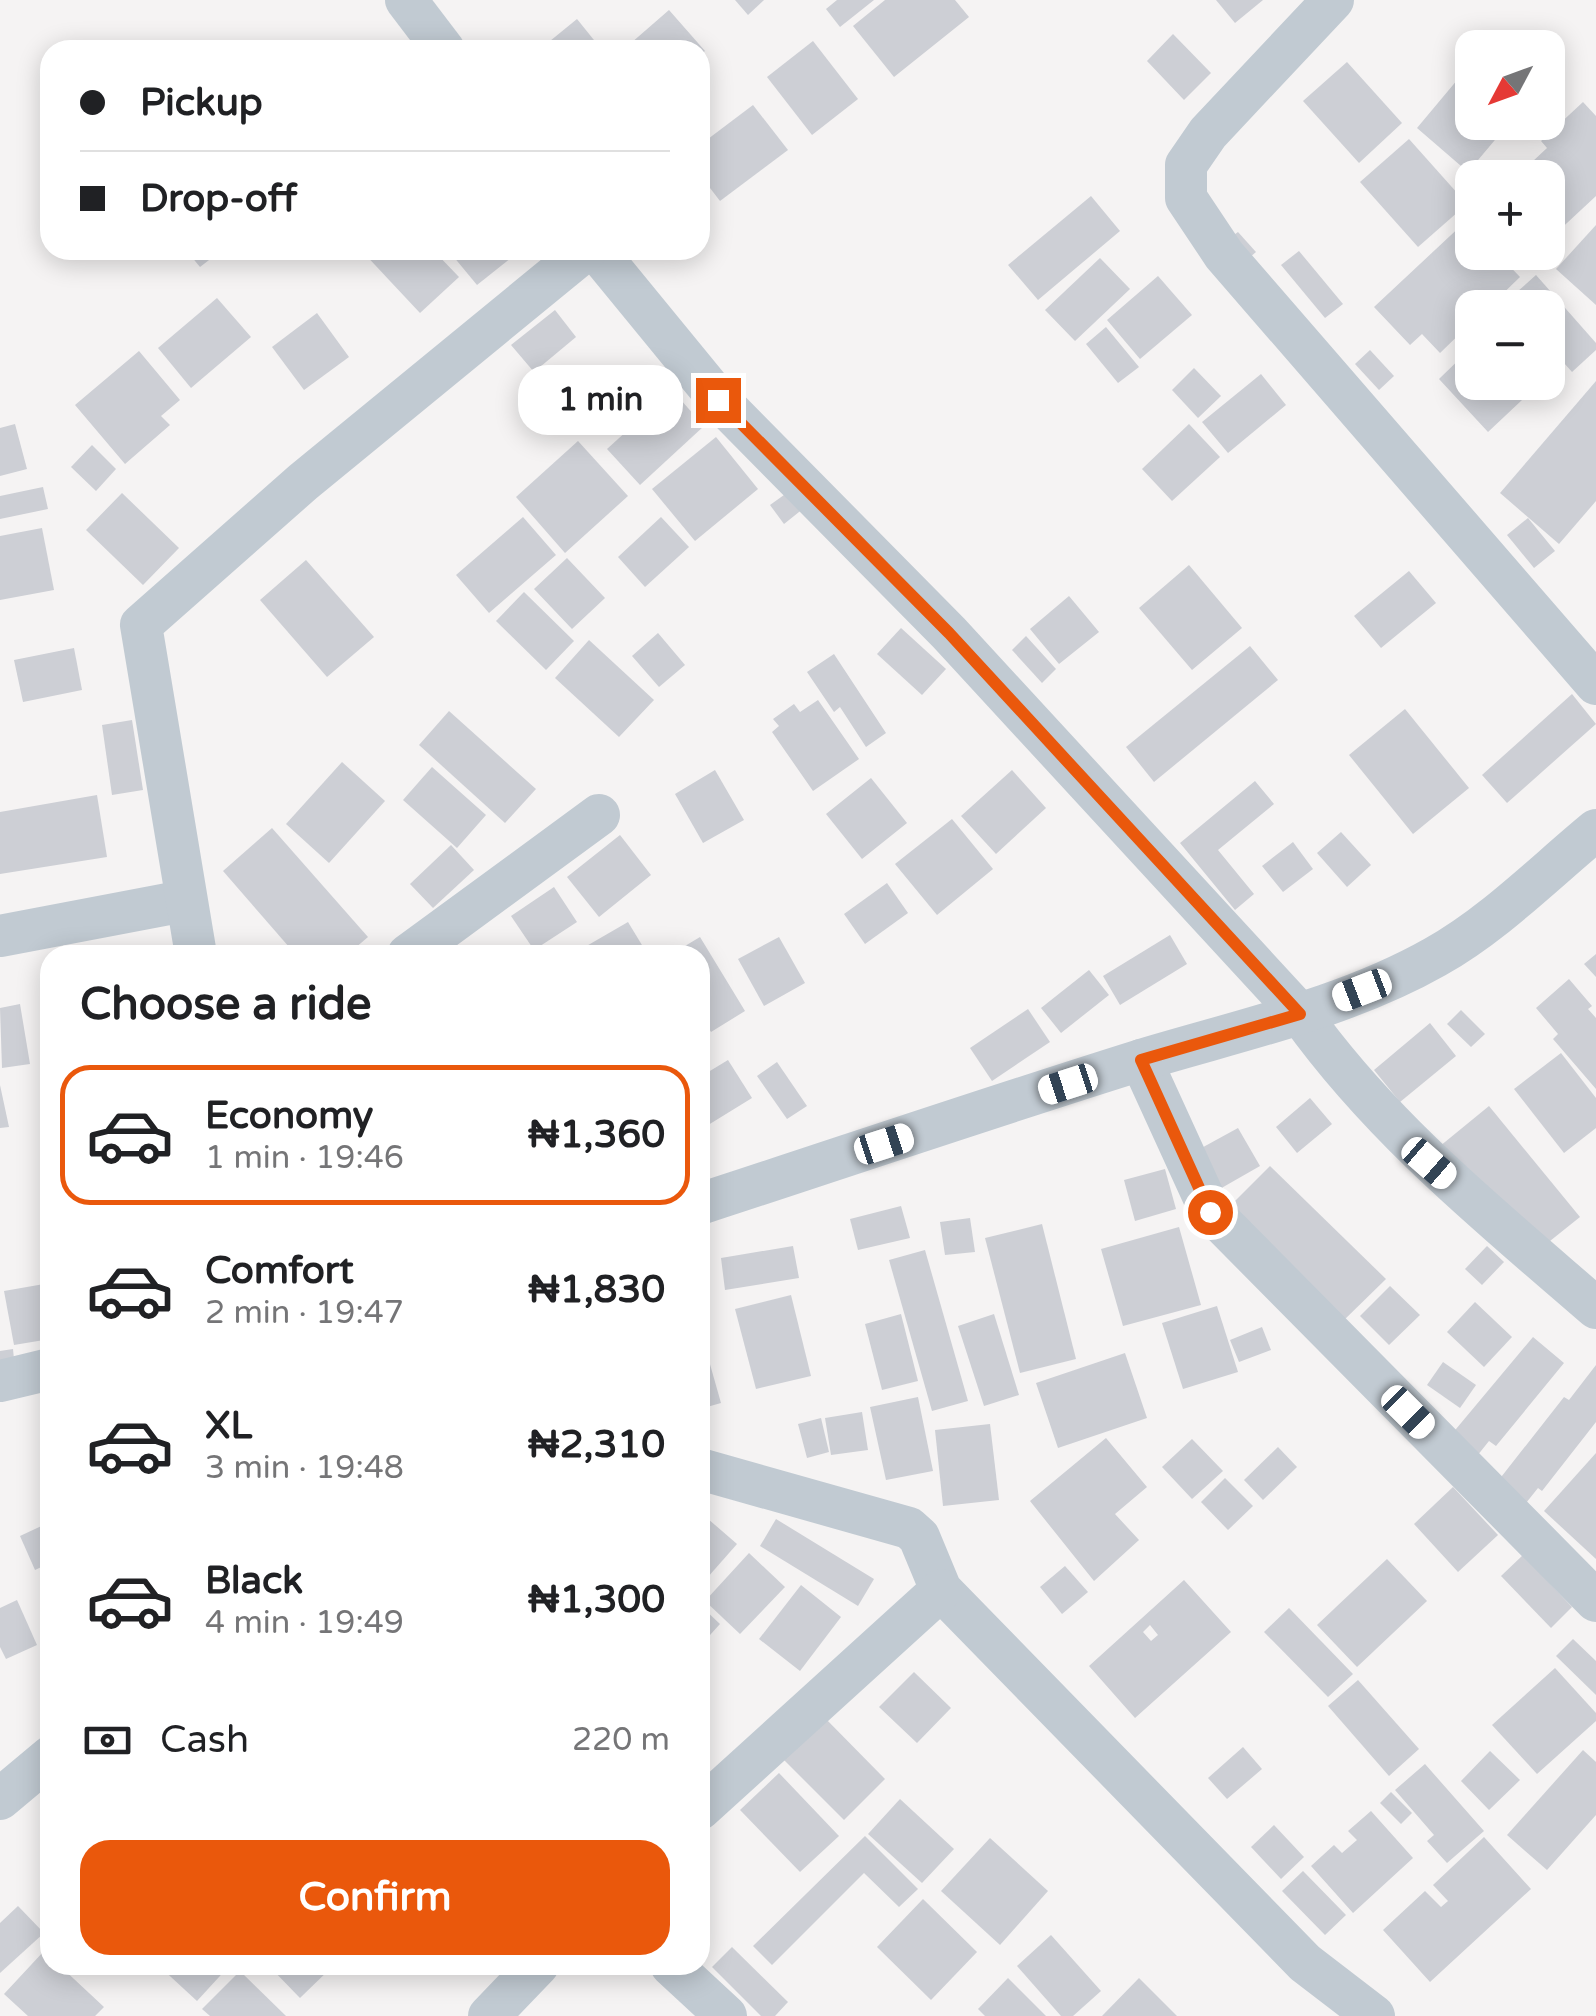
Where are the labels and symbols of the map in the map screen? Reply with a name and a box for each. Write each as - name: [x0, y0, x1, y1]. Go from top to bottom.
- north arrow: [1455, 30, 1565, 140]
- callout: 1 min: [518, 365, 683, 435]
- route end: [696, 378, 741, 423]
- car: [1329, 965, 1395, 1015]
- car: [1035, 1060, 1101, 1108]
- car: [851, 1120, 917, 1168]
- car: [1397, 1132, 1461, 1194]
- route start: [1188, 1190, 1233, 1235]
- car: [1376, 1380, 1440, 1444]

